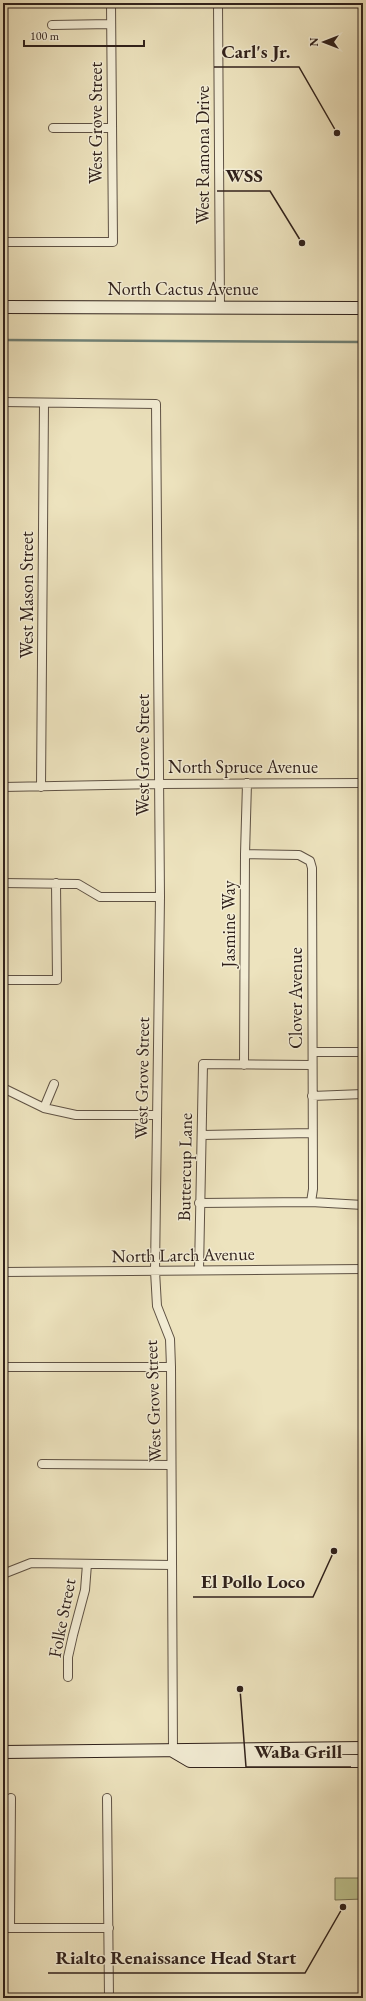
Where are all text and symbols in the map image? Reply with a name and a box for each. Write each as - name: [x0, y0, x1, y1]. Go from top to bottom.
- scale bar: [24, 22, 144, 48]
- north arrow: [304, 22, 344, 62]
- text: 100 m: [30, 28, 60, 44]
- callout: Carl's Jr.: [214, 36, 299, 67]
- text: N: [307, 37, 321, 46]
- text: Carl's Jr.: [221, 39, 291, 64]
- street label: West Grove Street: [84, 62, 107, 184]
- street label: West Ramona Drive: [191, 86, 214, 224]
- callout: WSS: [217, 160, 270, 191]
- text: WSS: [225, 163, 263, 188]
- street label: North Cactus Avenue: [107, 277, 259, 300]
- street label: West Mason Street: [15, 531, 38, 659]
- street label: West Grove Street: [131, 694, 154, 816]
- street label: North Spruce Avenue: [168, 755, 318, 778]
- street label: Jasmine Way: [217, 880, 240, 970]
- street label: Clover Avenue: [284, 947, 307, 1049]
- street label: West Grove Street: [129, 1016, 154, 1139]
- street label: Buttercup Lane: [172, 1113, 197, 1221]
- street label: North Larch Avenue: [111, 1242, 255, 1267]
- street label: West Grove Street: [139, 1339, 166, 1462]
- callout: El Pollo Loco: [193, 1566, 313, 1597]
- text: El Pollo Loco: [201, 1569, 305, 1594]
- street label: Folke Street: [43, 1576, 81, 1659]
- callout: WaBa Grill: [246, 1736, 351, 1767]
- text: WaBa Grill: [254, 1739, 343, 1764]
- callout: Rialto Renaissance Head Start: [48, 1942, 305, 1973]
- text: Rialto Renaissance Head Start: [56, 1945, 296, 1970]

